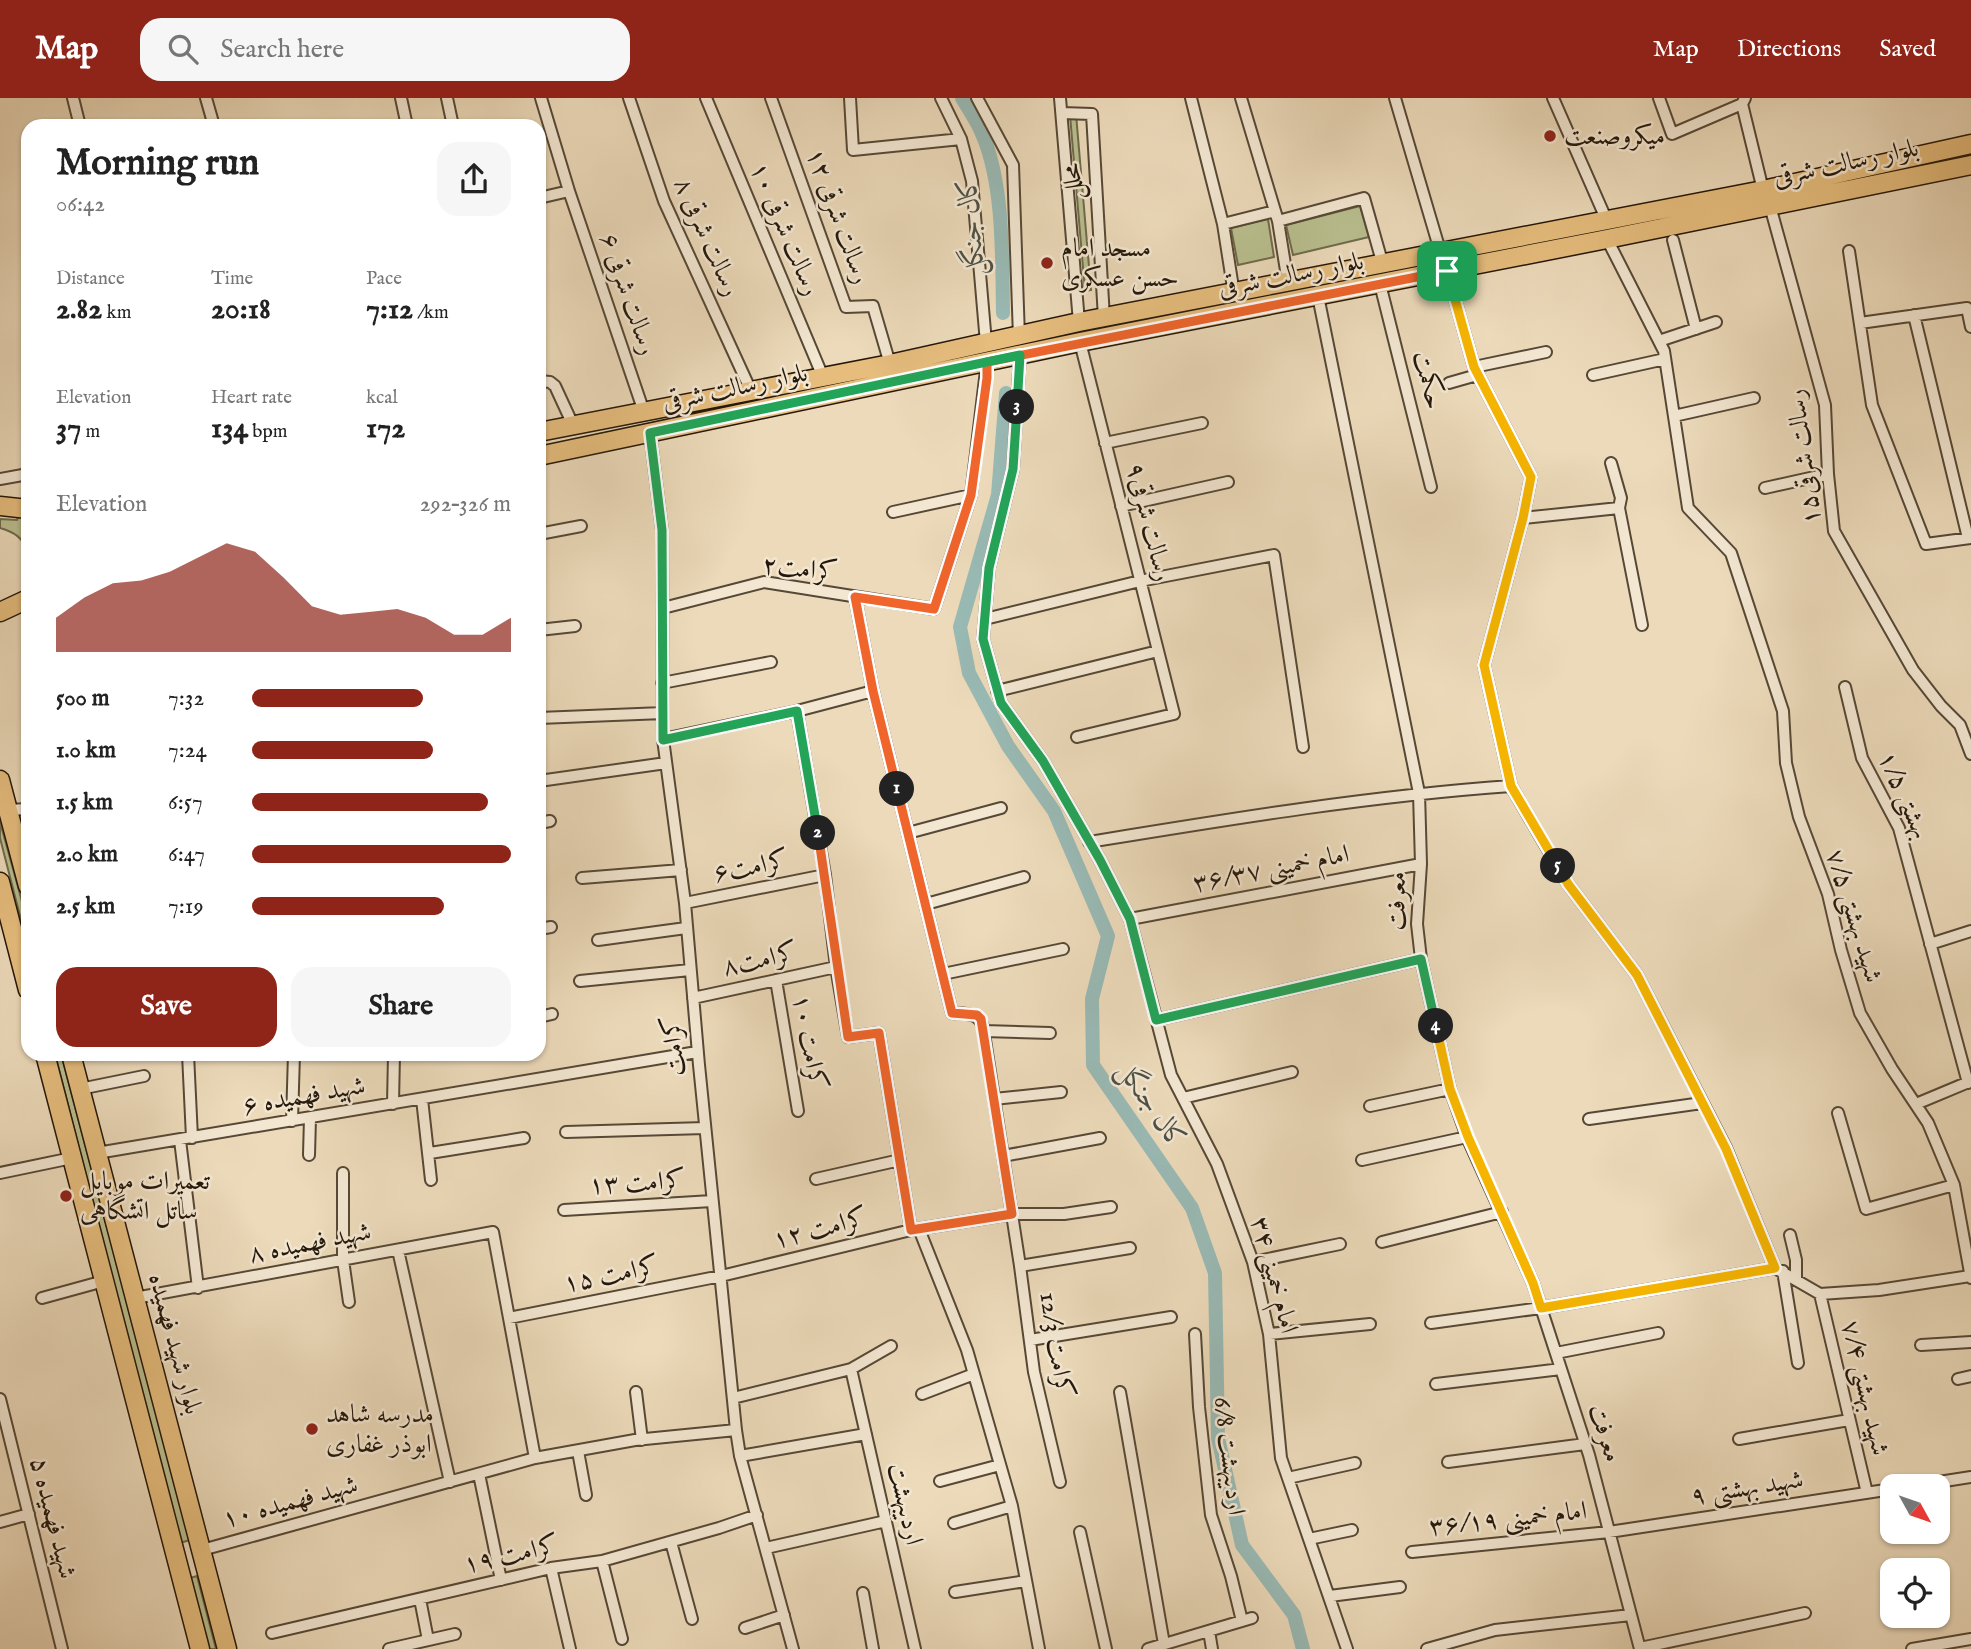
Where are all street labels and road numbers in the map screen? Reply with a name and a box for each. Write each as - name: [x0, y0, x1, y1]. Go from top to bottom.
- street label: بلوار رسالت شرقی: [1770, 132, 1922, 194]
- street label: رسالت شرقی ۱۲: [798, 144, 878, 288]
- street label: رسالت شرقی ۱۰: [742, 157, 828, 301]
- street label: محلل: [1056, 162, 1090, 200]
- street label: رسالت شرقی ۸: [666, 172, 748, 302]
- street label: رسالت شرقی ۶: [592, 229, 664, 359]
- street label: بلوار رسالت شرقی: [1215, 245, 1367, 305]
- street label: حکمت: [1405, 347, 1451, 413]
- street label: بلوار رسالت شرقی: [659, 357, 811, 419]
- street label: رسالت شرقی۱۵: [1779, 387, 1829, 527]
- street label: رسالت شرقی۹: [1118, 459, 1180, 585]
- street label: کرامت۲: [761, 549, 839, 589]
- street label: بهشتی ۱/۵: [1869, 746, 1938, 844]
- street label: امام خمینی ۳۶/۳۷: [1190, 838, 1353, 905]
- street label: کرامت۶: [711, 844, 791, 890]
- street label: شهید بهشتی ۷/۵: [1817, 845, 1890, 987]
- street label: معرفت: [1380, 871, 1414, 931]
- street label: کرامت۸: [719, 936, 801, 984]
- street label: کرامت ۱۰: [784, 992, 834, 1092]
- street label: کرامت: [655, 1014, 693, 1078]
- street label: شهید فهمیده ۶: [240, 1069, 368, 1123]
- street label: کرامت ۱۳: [588, 1164, 686, 1202]
- street label: کرامت ۱۲: [769, 1201, 871, 1257]
- street label: امام خمینی ۳۴: [1238, 1213, 1305, 1338]
- street label: شهید فهمیده ۸: [246, 1215, 374, 1271]
- street label: کرامت ۱۵: [560, 1250, 662, 1300]
- street label: بلوار شهید فهمیده: [140, 1270, 210, 1418]
- street label: کرامت 12/3: [1031, 1290, 1081, 1400]
- street label: شهید بهشتی ۷/۴: [1832, 1317, 1897, 1459]
- street label: اردیبهشت 6/8: [1205, 1395, 1253, 1517]
- street label: معرفت: [1581, 1400, 1629, 1466]
- street label: شهید فهمیده ۵: [22, 1454, 84, 1582]
- street label: اردیبهشت: [880, 1460, 930, 1548]
- street label: شهید بهشتی ۹: [1688, 1463, 1806, 1514]
- street label: شهید فهمیده ۱۰: [218, 1468, 362, 1536]
- street label: امام خمینی ۳۶/۱۹: [1427, 1494, 1589, 1549]
- street label: کرامت ۱۹: [460, 1529, 562, 1581]

